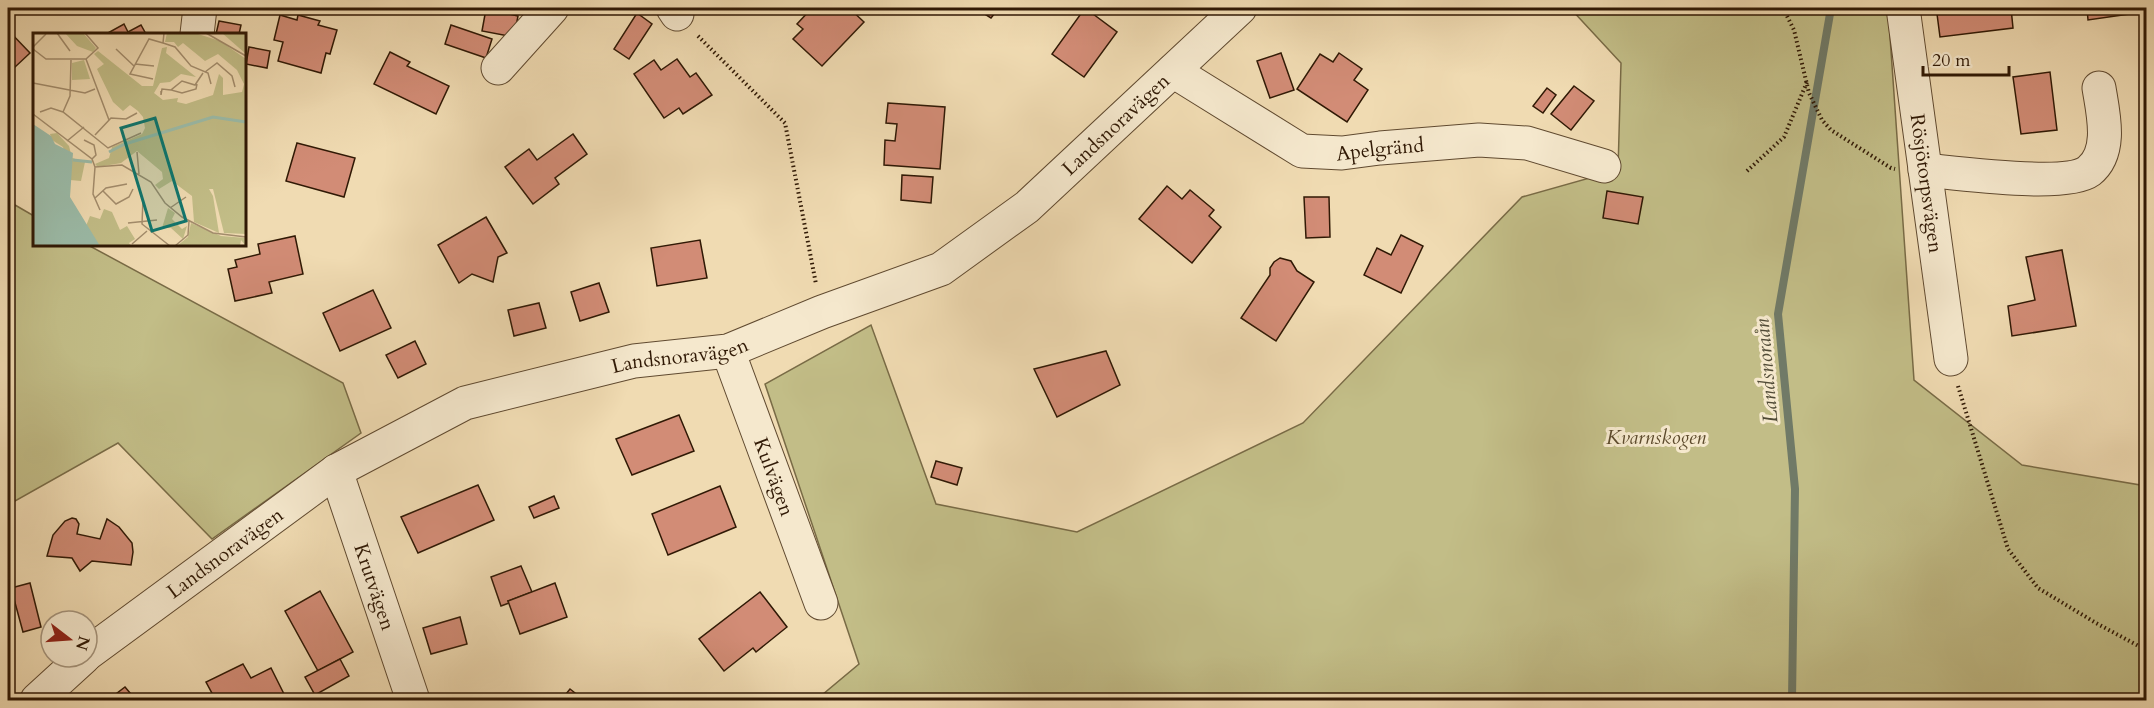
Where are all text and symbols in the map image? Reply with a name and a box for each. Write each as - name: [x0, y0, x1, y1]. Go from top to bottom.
- inset map: [33, 33, 246, 246]
- scale bar: [1923, 39, 2008, 77]
- text: 20 m: [1932, 48, 1971, 73]
- street label: Landsnoravägen: [1056, 67, 1176, 182]
- street label: Rösjötorpsvägen: [1904, 112, 1949, 255]
- street label: Apelgränd: [1334, 131, 1425, 168]
- water label: Landsnoraån: [1747, 317, 1786, 424]
- street label: Landsnoravägen: [608, 331, 753, 380]
- park label: Kvarnskogen: [1606, 424, 1706, 451]
- street label: Kulvägen: [747, 434, 801, 520]
- street label: Landsnoravägen: [161, 501, 289, 605]
- street label: Krutvägen: [347, 540, 402, 634]
- north arrow: [39, 609, 99, 669]
- text: N: [70, 633, 95, 653]

